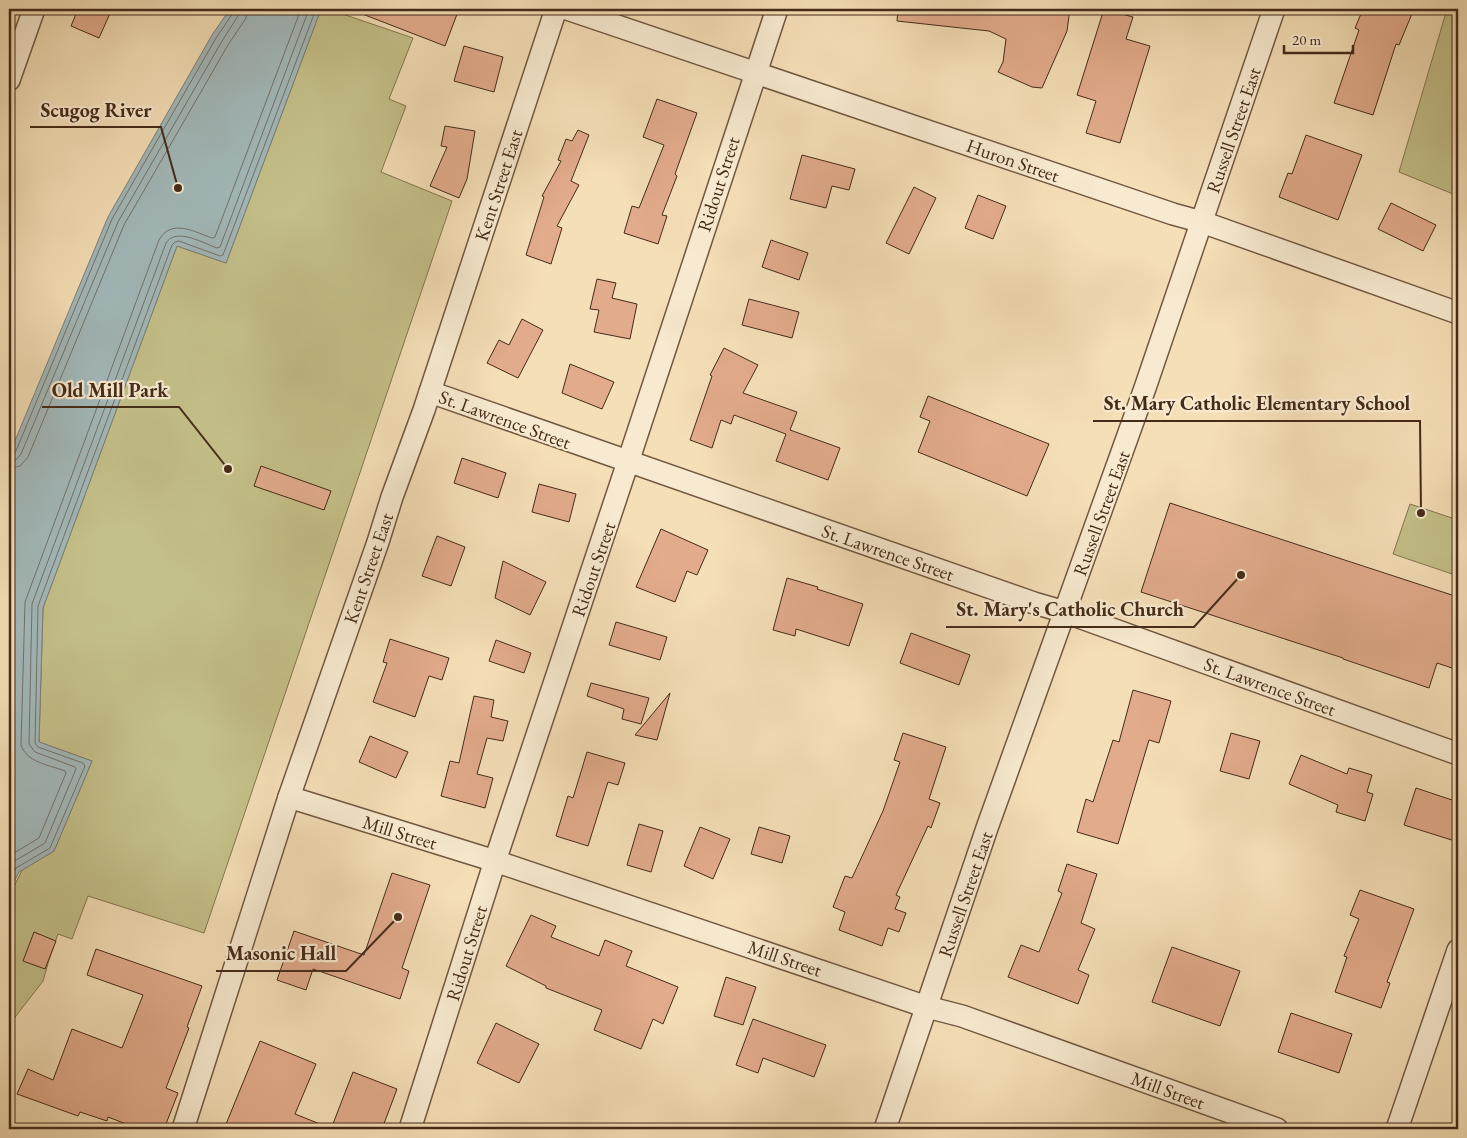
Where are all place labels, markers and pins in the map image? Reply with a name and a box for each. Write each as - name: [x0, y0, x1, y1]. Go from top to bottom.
- callout: Scugog River: [30, 92, 161, 127]
- callout: Old Mill Park: [42, 372, 179, 407]
- callout: St. Mary Catholic Elementary School: [1093, 386, 1420, 421]
- callout: St. Mary's Catholic Church: [946, 592, 1194, 627]
- callout: Masonic Hall: [216, 936, 346, 971]

